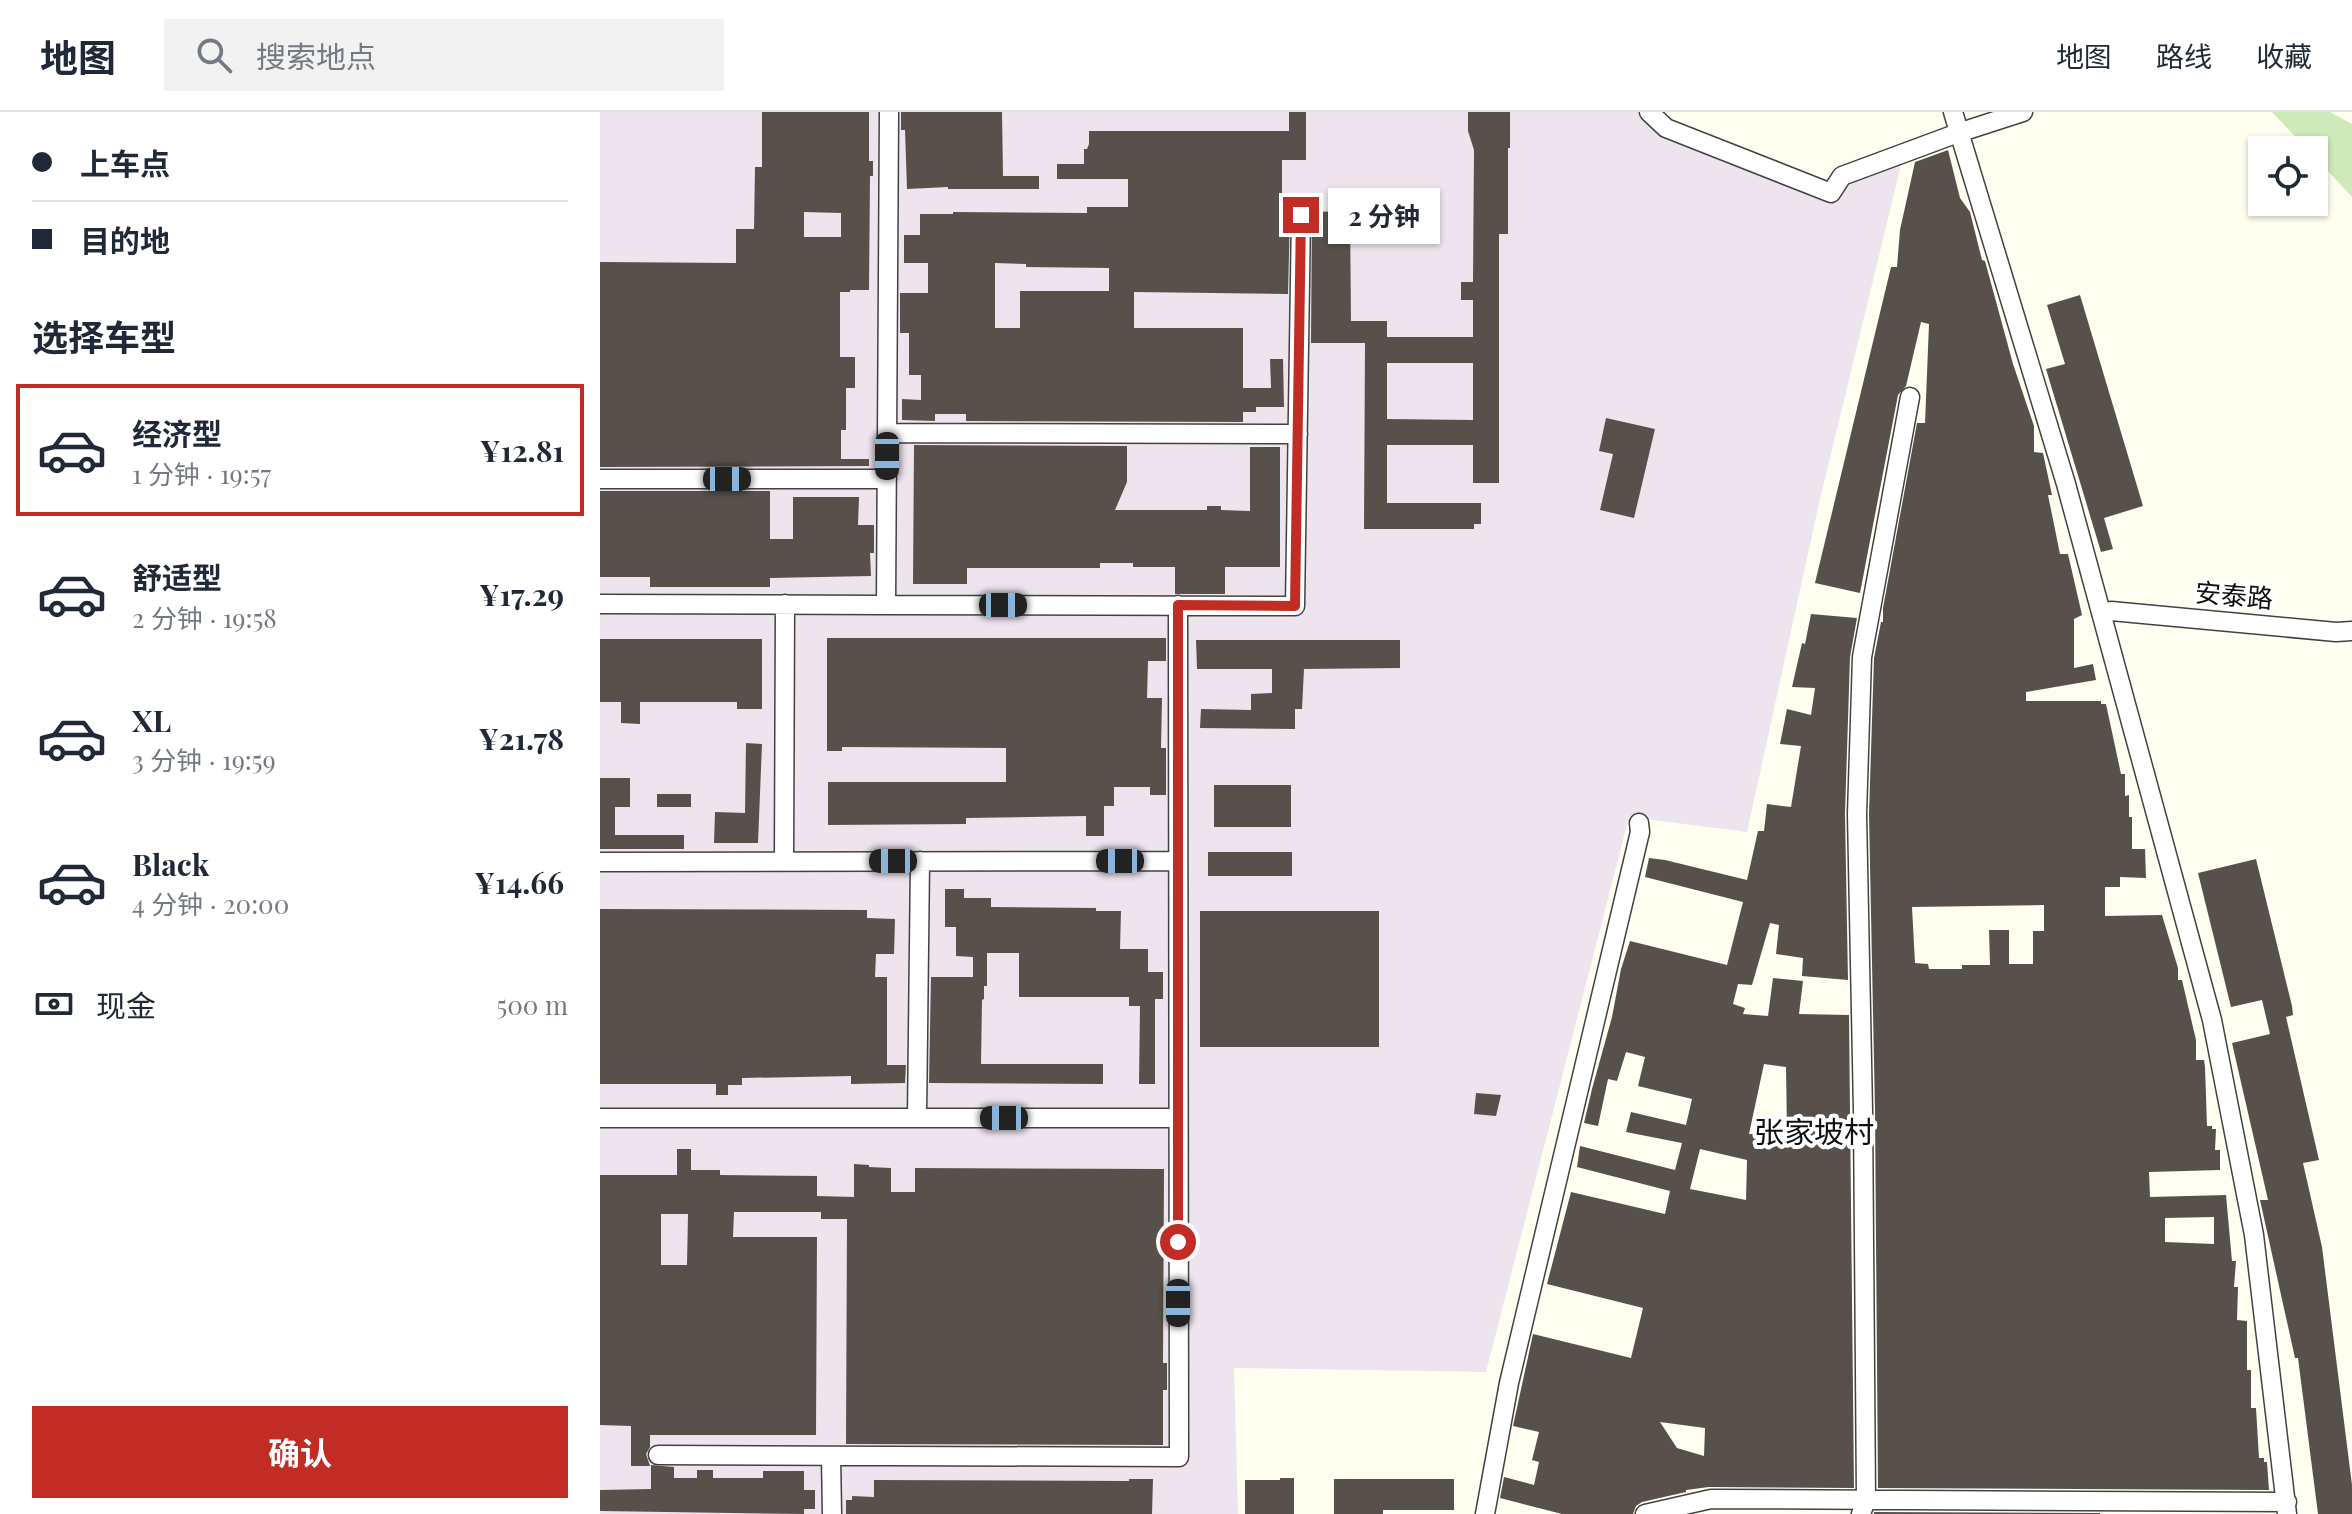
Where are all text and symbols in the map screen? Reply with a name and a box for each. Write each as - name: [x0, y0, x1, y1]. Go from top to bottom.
- search box: [164, 19, 724, 91]
- text: 地图: [40, 31, 116, 82]
- icon: search: [192, 33, 236, 77]
- text: 搜索地点: [256, 36, 376, 76]
- text: 地图: [2056, 37, 2112, 74]
- text: 路线: [2156, 37, 2212, 74]
- text: 收藏: [2256, 37, 2312, 74]
- map controls: [2248, 136, 2328, 216]
- button: locate: [2248, 136, 2328, 216]
- text: 上车点: [80, 143, 170, 183]
- callout: 2 分钟: [1329, 187, 1441, 243]
- route end: [1283, 197, 1319, 233]
- text: 2 分钟: [1348, 198, 1420, 233]
- text: 目的地: [80, 220, 170, 260]
- text: 选择车型: [32, 312, 176, 360]
- text: 经济型: [132, 413, 222, 453]
- icon: car: [36, 414, 108, 486]
- text: ¥12.81: [480, 430, 564, 470]
- car: [875, 432, 899, 480]
- text: 1 分钟 · 19:57: [132, 456, 271, 491]
- car: [703, 467, 751, 491]
- text: 舒适型: [132, 557, 222, 597]
- icon: car: [36, 558, 108, 630]
- text: ¥17.29: [479, 574, 564, 614]
- street label: 安泰路: [2194, 574, 2275, 615]
- car: [979, 593, 1027, 617]
- text: 2 分钟 · 19:58: [132, 600, 277, 635]
- text: XL: [132, 700, 171, 740]
- icon: car: [36, 702, 108, 774]
- text: ¥21.78: [478, 718, 564, 758]
- text: 3 分钟 · 19:59: [132, 742, 276, 777]
- text: Black: [132, 844, 209, 884]
- icon: car: [36, 846, 108, 918]
- car: [869, 849, 917, 873]
- car: [1096, 849, 1144, 873]
- text: ¥14.66: [475, 862, 564, 902]
- text: 4 分钟 · 20:00: [132, 886, 289, 921]
- icon: cash: [32, 982, 76, 1026]
- text: 现金: [96, 985, 156, 1025]
- text: 500 m: [496, 987, 568, 1022]
- car: [980, 1106, 1028, 1130]
- district label: 张家坡村: [1754, 1111, 1874, 1151]
- route start: [1160, 1224, 1196, 1260]
- car: [1166, 1279, 1190, 1327]
- button: 确认: [32, 1406, 568, 1498]

